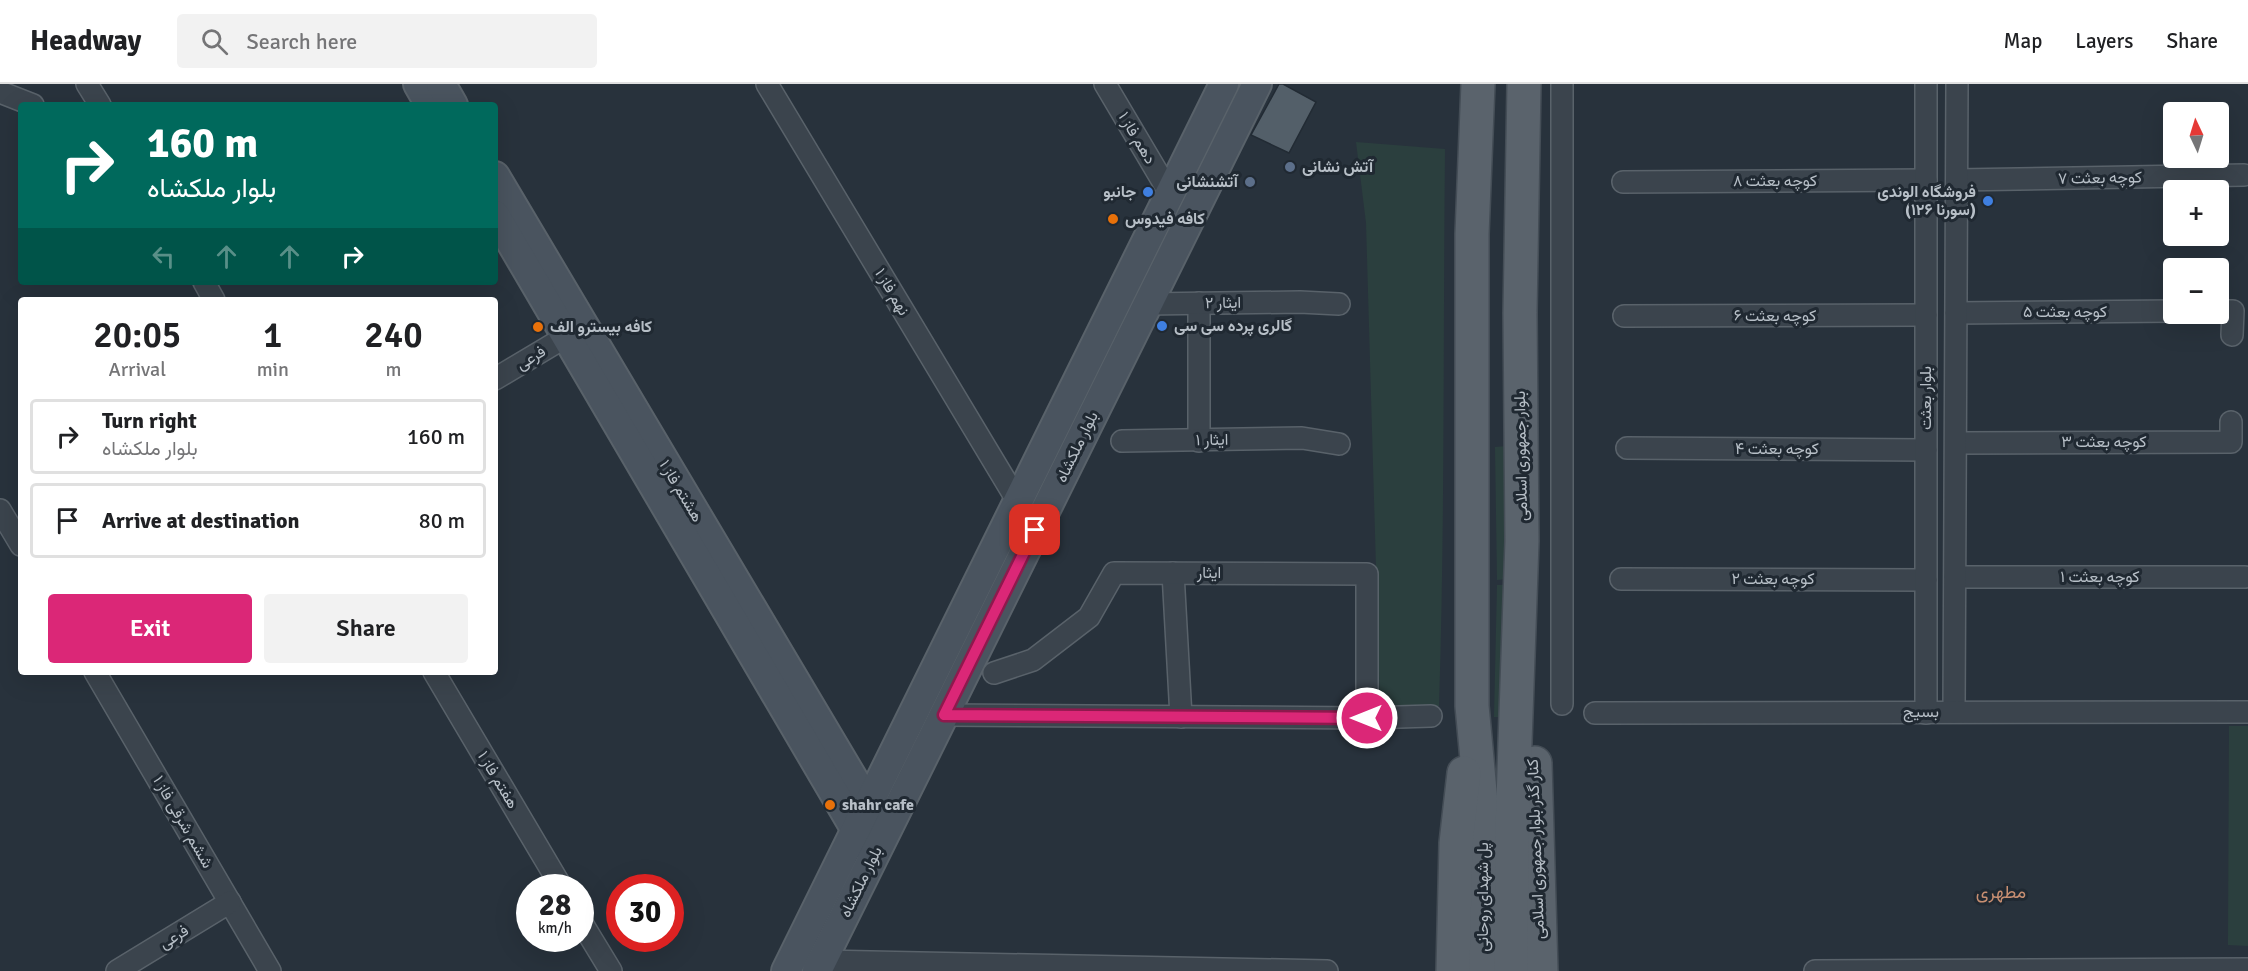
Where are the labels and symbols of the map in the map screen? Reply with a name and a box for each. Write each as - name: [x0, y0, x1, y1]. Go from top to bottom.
- north arrow: [2163, 102, 2229, 168]
- street label: دهم فاز ۱: [1114, 108, 1160, 168]
- place label: آتش نشانی: [1302, 157, 1375, 177]
- marker: آتش نشانی: [1283, 160, 1297, 174]
- street label: کوچه بعثت ۷: [2058, 167, 2142, 190]
- street label: کوچه بعثت ۸: [1733, 171, 1817, 192]
- place label: آتشنشانی: [1176, 172, 1240, 192]
- marker: آتشنشانی: [1243, 175, 1257, 189]
- place label: جانبو: [1103, 182, 1136, 202]
- place label: فروشگاه الوندی (سورنا ۱۲۶): [1877, 182, 1976, 220]
- marker: جانبو: [1141, 185, 1155, 199]
- marker: فروشگاه الوندی (سورنا ۱۲۶): [1981, 194, 1995, 208]
- place label: كافه فيدوس: [1125, 209, 1205, 229]
- marker: كافه فيدوس: [1106, 212, 1120, 226]
- street label: نهم فاز ۱: [870, 265, 914, 319]
- street label: ایثار ۲: [1205, 293, 1241, 313]
- street label: کوچه بعثت ۵: [2023, 302, 2107, 323]
- street label: کوچه بعثت ۶: [1734, 306, 1816, 327]
- place label: گالری پرده سی سی: [1174, 316, 1292, 337]
- place label: کافه بیسترو الف: [550, 317, 652, 337]
- marker: گالری پرده سی سی: [1155, 319, 1169, 333]
- marker: کافه بیسترو الف: [531, 320, 545, 334]
- street label: فرعی: [513, 341, 549, 375]
- street label: بلوار بعثت: [1916, 366, 1936, 430]
- street label: بلوار جمهوری اسلامی: [1510, 391, 1532, 521]
- street label: بلوار ملکشاه: [1051, 408, 1103, 486]
- street label: ایثار ۱: [1196, 430, 1228, 450]
- street label: کوچه بعثت ۳: [2061, 432, 2147, 453]
- street label: کوچه بعثت ۴: [1735, 439, 1819, 460]
- street label: هشتم فاز ۱: [655, 456, 707, 526]
- pin: [1009, 504, 1060, 555]
- street label: ایثار: [1196, 563, 1221, 583]
- street label: کوچه بعثت ۱: [2060, 567, 2140, 588]
- street label: کوچه بعثت ۲: [1731, 569, 1815, 590]
- position arrow: [1335, 686, 1399, 750]
- street label: بسیج: [1903, 702, 1939, 723]
- street label: هفتم فاز ۱: [473, 748, 523, 812]
- street label: کنار گذر بلوار جمهوری اسلامی: [1523, 759, 1549, 939]
- street label: ششم شرقی فاز ۱: [148, 772, 218, 872]
- place label: shahr cafe: [842, 795, 914, 815]
- marker: shahr cafe: [823, 798, 837, 812]
- street label: پل شهدای روحانی: [1473, 842, 1494, 952]
- street label: بلوار ملکشاه: [835, 843, 887, 921]
- speed limit sign: 30: [606, 874, 684, 952]
- district label: مطهری: [1976, 881, 2026, 903]
- street label: فرعی: [156, 920, 192, 954]

